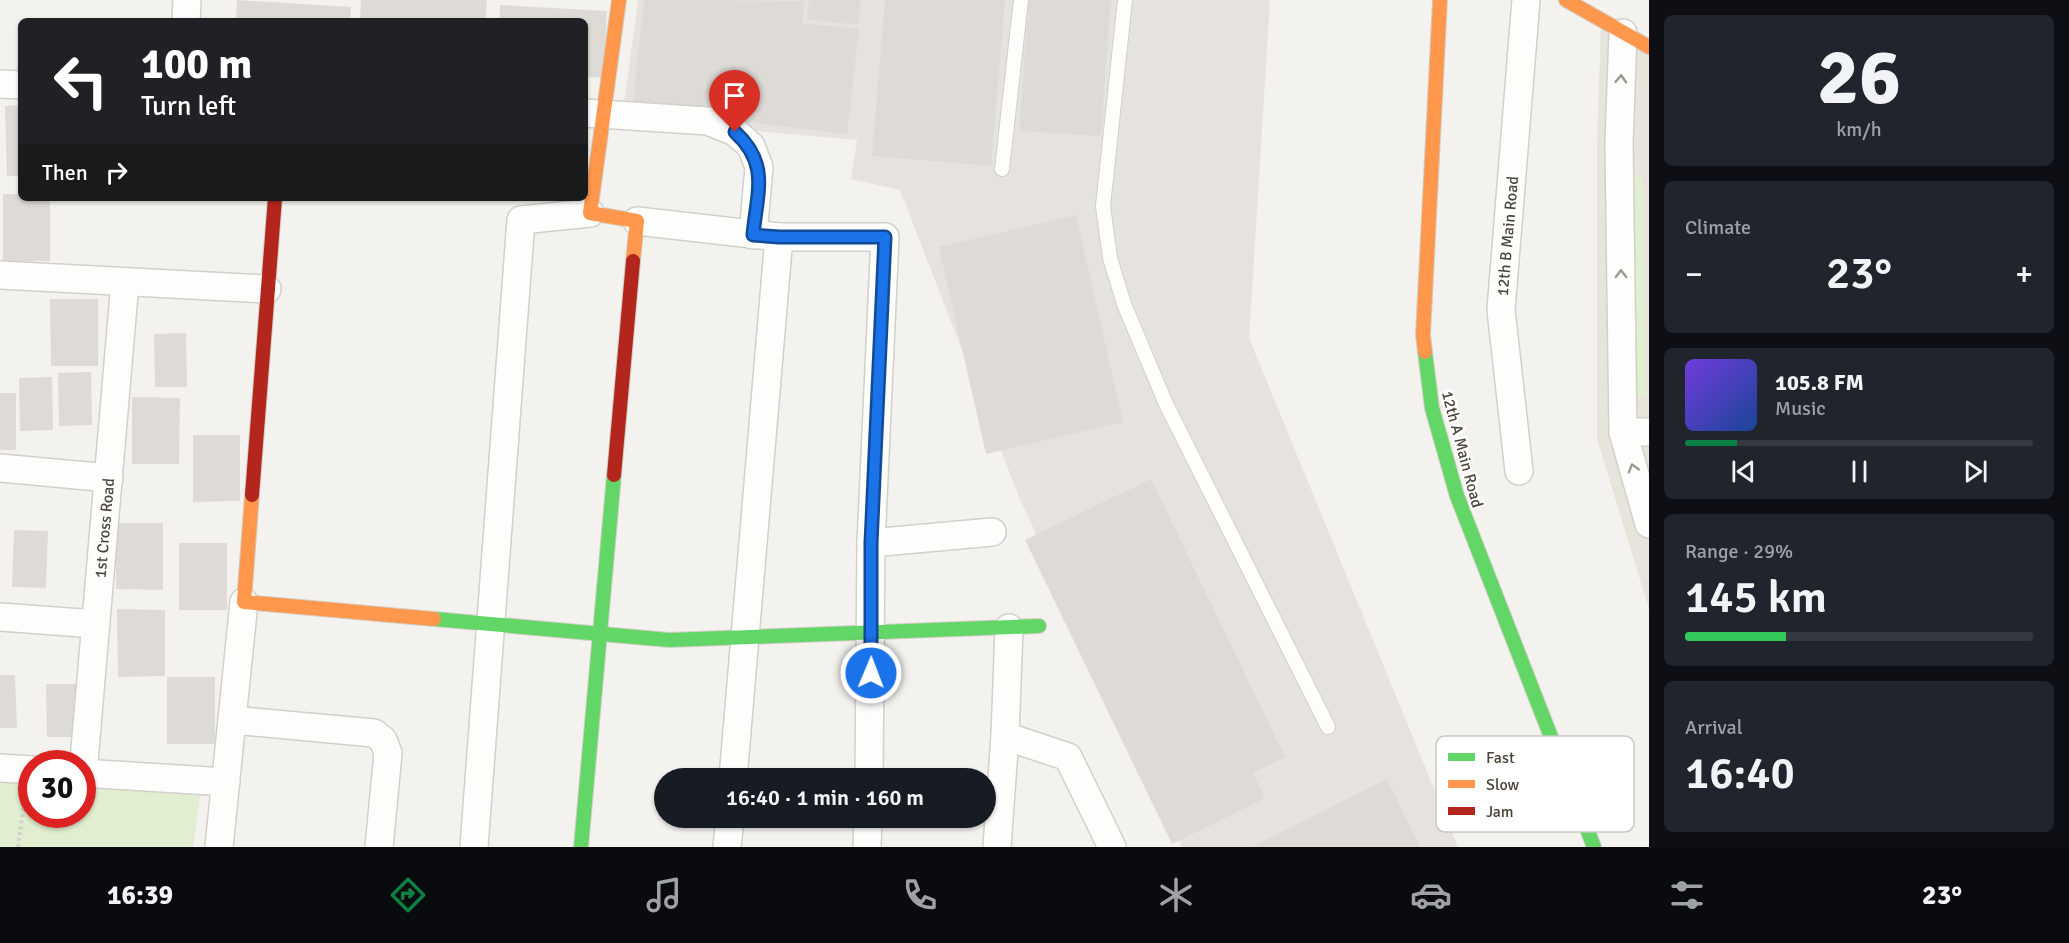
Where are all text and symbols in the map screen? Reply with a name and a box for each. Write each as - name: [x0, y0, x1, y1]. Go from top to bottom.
- text: 26: [1817, 30, 1901, 126]
- text: 100 m: [141, 39, 252, 90]
- icon: left: [42, 42, 120, 120]
- pin: [709, 70, 760, 132]
- one-way arrow: [1615, 74, 1628, 83]
- icon: arrive: [718, 79, 751, 112]
- text: Turn left: [141, 90, 236, 123]
- text: km/h: [1836, 117, 1882, 142]
- icon: right: [100, 156, 133, 189]
- text: Then: [42, 159, 88, 186]
- street label: 12th B Main Road: [1493, 175, 1523, 297]
- text: Climate: [1685, 215, 1751, 240]
- text: 23°: [1826, 246, 1892, 301]
- text: −: [1685, 254, 1703, 295]
- text: +: [2015, 254, 2033, 295]
- one-way arrow: [1615, 269, 1627, 278]
- text: 105.8 FM: [1775, 369, 1864, 396]
- street label: 12th A Main Road: [1437, 389, 1487, 510]
- text: Music: [1775, 396, 1826, 421]
- icon: previous: [1727, 455, 1760, 488]
- icon: pause: [1843, 455, 1876, 488]
- icon: next: [1959, 455, 1992, 488]
- one-way arrow: [1628, 463, 1640, 473]
- street label: 1st Cross Road: [91, 477, 119, 579]
- text: Range · 29%: [1685, 539, 1793, 564]
- text: 145 km: [1685, 570, 1827, 625]
- position arrow: [839, 641, 903, 705]
- text: Arrival: [1685, 715, 1743, 740]
- legend: [1436, 736, 1634, 832]
- text: 16:40: [1685, 746, 1795, 801]
- text: Fast: [1486, 748, 1515, 768]
- speed limit sign: 30: [18, 750, 96, 828]
- text: Slow: [1486, 775, 1520, 795]
- text: 16:40 · 1 min · 160 m: [726, 784, 924, 811]
- text: Jam: [1486, 802, 1514, 822]
- icon: directions: [387, 874, 429, 916]
- icon: music: [643, 874, 685, 916]
- icon: phone: [899, 874, 941, 916]
- icon: climate: [1155, 874, 1197, 916]
- icon: car: [1410, 874, 1452, 916]
- icon: filters: [1666, 874, 1708, 916]
- text: 16:39: [107, 879, 173, 912]
- text: 23°: [1922, 879, 1962, 912]

